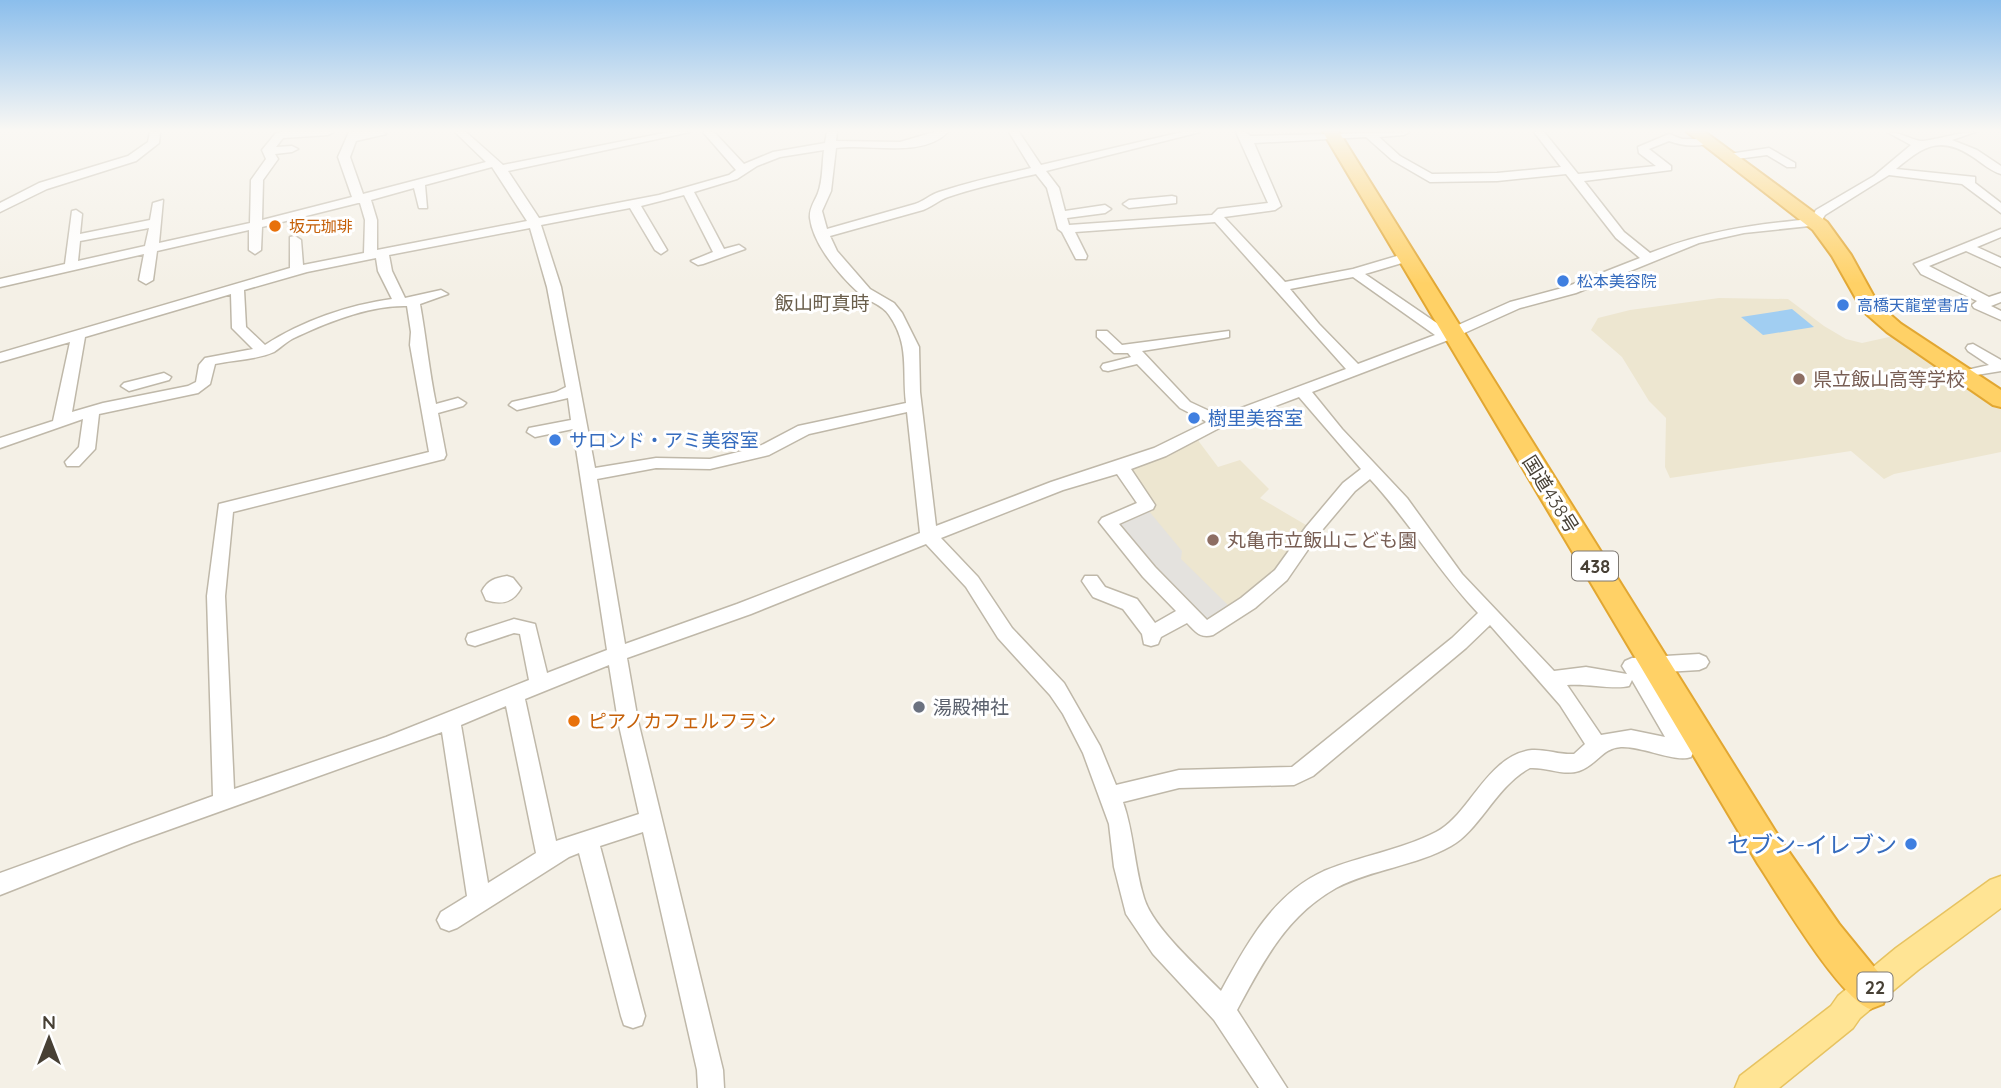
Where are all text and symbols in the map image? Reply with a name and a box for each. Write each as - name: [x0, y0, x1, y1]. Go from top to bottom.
- place label: 坂元珈琲: [289, 216, 353, 236]
- marker: 坂元珈琲: [267, 218, 283, 234]
- place label: 松本美容院: [1577, 271, 1657, 291]
- marker: 松本美容院: [1555, 273, 1571, 289]
- district label: 飯山町真時: [774, 291, 870, 315]
- place label: 高橋天龍堂書店: [1857, 295, 1969, 315]
- marker: 高橋天龍堂書店: [1835, 297, 1851, 313]
- place label: 県立飯山高等学校: [1813, 367, 1965, 391]
- marker: 県立飯山高等学校: [1791, 371, 1807, 387]
- place label: 樹里美容室: [1208, 406, 1303, 430]
- marker: 樹里美容室: [1186, 410, 1202, 426]
- place label: サロンド・アミ美容室: [569, 428, 759, 452]
- marker: サロンド・アミ美容室: [547, 432, 563, 448]
- street label: 国道438号: [1518, 451, 1584, 537]
- place label: 丸亀市立飯山こども園: [1227, 528, 1417, 552]
- marker: 丸亀市立飯山こども園: [1205, 532, 1221, 548]
- road number: 438: [1572, 552, 1618, 580]
- place label: 湯殿神社: [933, 695, 1009, 719]
- marker: 湯殿神社: [911, 699, 927, 715]
- place label: ピアノカフェルフラン: [588, 709, 776, 733]
- marker: ピアノカフェルフラン: [566, 713, 582, 729]
- place label: セブン-イレブン: [1727, 830, 1897, 859]
- marker: セブン-イレブン: [1903, 836, 1919, 852]
- road number: 22: [1857, 972, 1892, 1002]
- north arrow: [14, 1004, 84, 1074]
- text: N: [42, 1010, 56, 1034]

